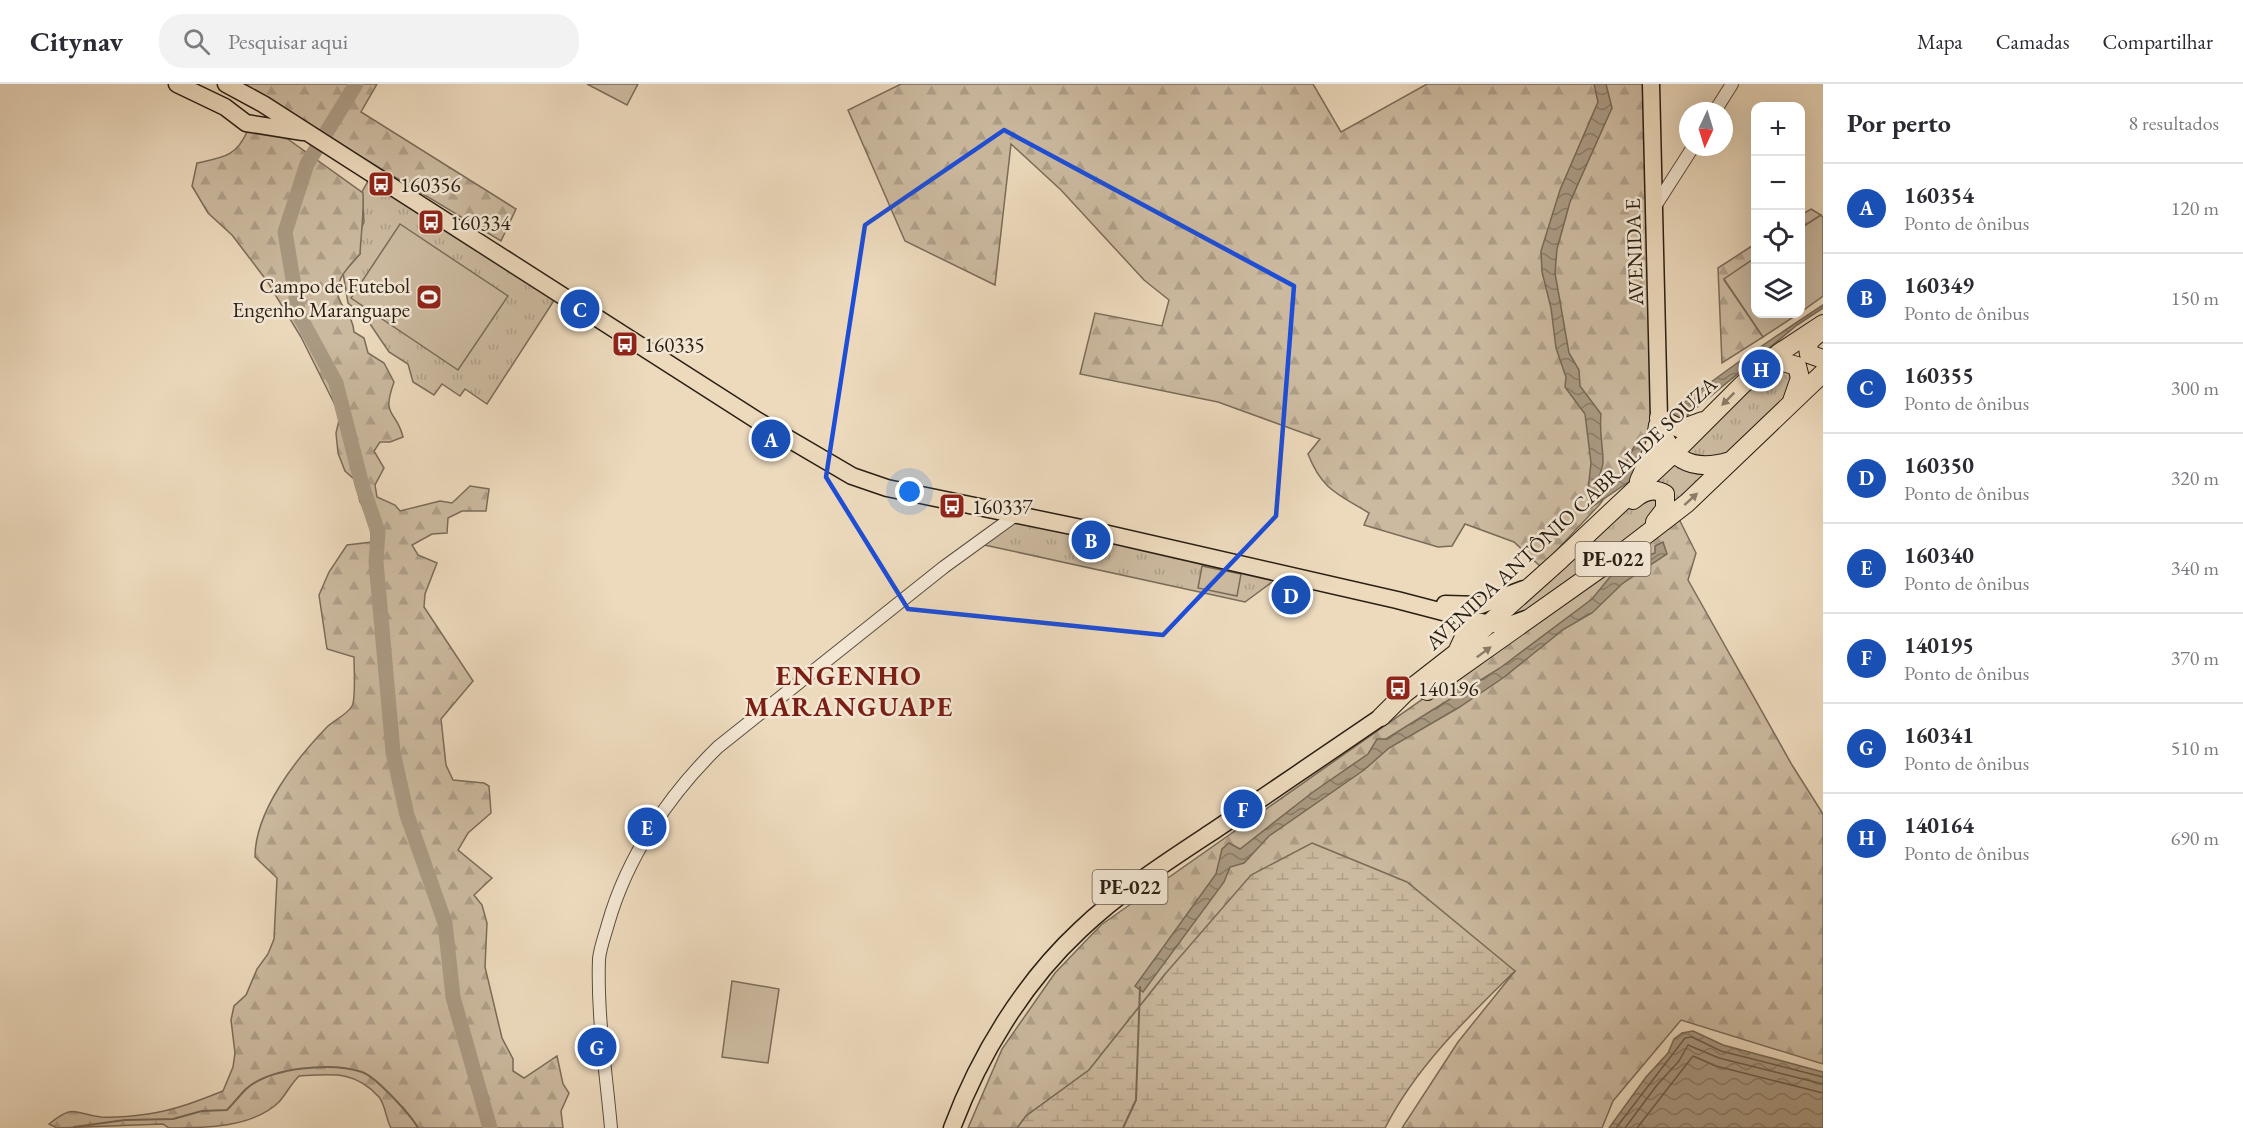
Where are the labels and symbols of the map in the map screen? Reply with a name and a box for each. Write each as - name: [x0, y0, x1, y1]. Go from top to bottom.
- north arrow: [1679, 102, 1733, 156]
- bus stop icon: 160356: [366, 169, 396, 199]
- place label: 160356: [400, 171, 460, 198]
- street label: AVENIDA E: [1619, 198, 1649, 307]
- bus stop icon: 160334: [416, 207, 446, 237]
- place label: 160334: [450, 209, 511, 236]
- place label: Campo de Futebol Engenho Maranguape: [232, 272, 410, 323]
- sports icon: Campo de Futebol Engenho Maranguape: [414, 282, 444, 312]
- pin: C: [560, 286, 600, 332]
- bus stop icon: 160335: [610, 329, 640, 359]
- place label: 160335: [644, 331, 704, 358]
- pin: H: [1742, 346, 1780, 392]
- street label: AVENIDA ANTÔNIO CABRAL DE SOUZA: [1419, 370, 1723, 656]
- one-way arrow: [1721, 391, 1735, 405]
- pin: A: [752, 416, 790, 462]
- your location: [895, 477, 924, 506]
- bus stop icon: 160337: [937, 491, 967, 521]
- place label: 160337: [972, 493, 1033, 520]
- one-way arrow: [1683, 493, 1698, 506]
- pin: B: [1072, 518, 1110, 562]
- road number: PE-022: [1576, 542, 1650, 576]
- pin: D: [1272, 572, 1310, 618]
- one-way arrow: [1476, 647, 1491, 659]
- district label: ENGENHO MARANGUAPE: [744, 658, 954, 724]
- bus stop icon: 140196: [1383, 673, 1413, 703]
- place label: 140196: [1418, 675, 1478, 702]
- pin: F: [1224, 786, 1262, 832]
- pin: E: [628, 804, 666, 850]
- road number: PE-022: [1092, 870, 1168, 904]
- pin: G: [578, 1024, 616, 1070]

